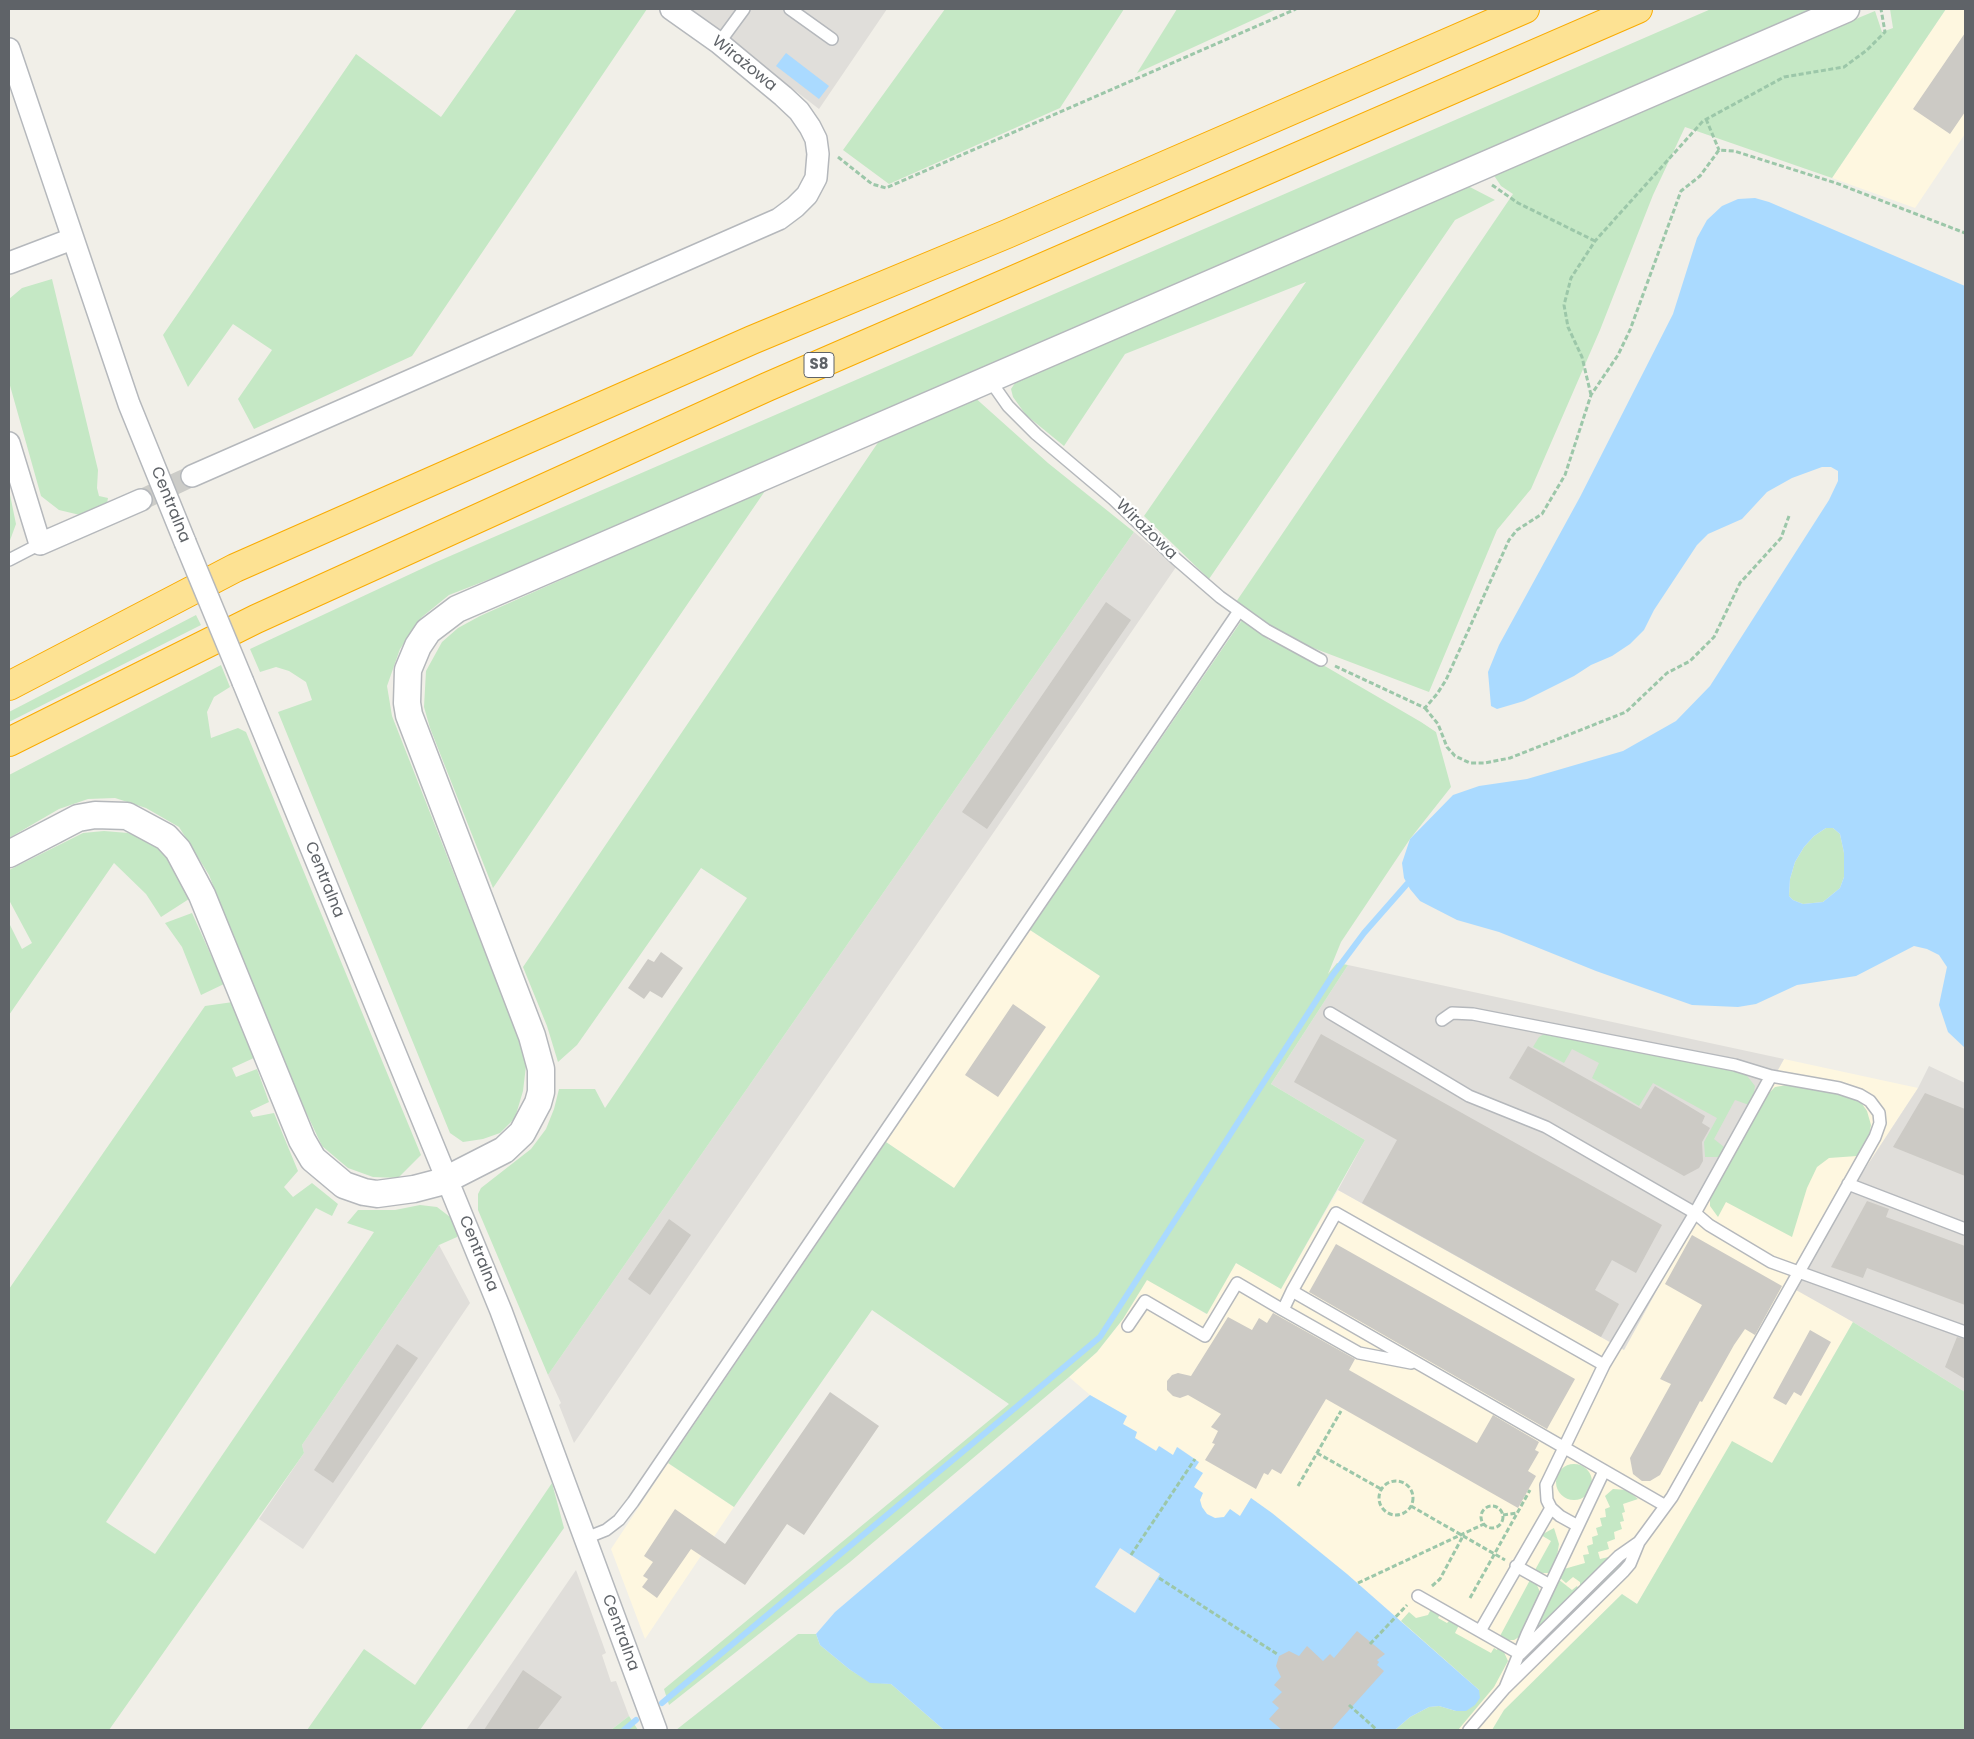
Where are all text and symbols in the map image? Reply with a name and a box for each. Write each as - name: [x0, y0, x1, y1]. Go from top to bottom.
- street label: Wirażowa: [708, 32, 780, 96]
- road number: S8: [804, 352, 834, 378]
- street label: Centralna: [146, 464, 194, 546]
- street label: Wirażowa: [1111, 496, 1181, 564]
- street label: Centralna: [300, 839, 348, 921]
- street label: Centralna: [454, 1213, 502, 1295]
- street label: Centralna: [597, 1592, 643, 1674]

